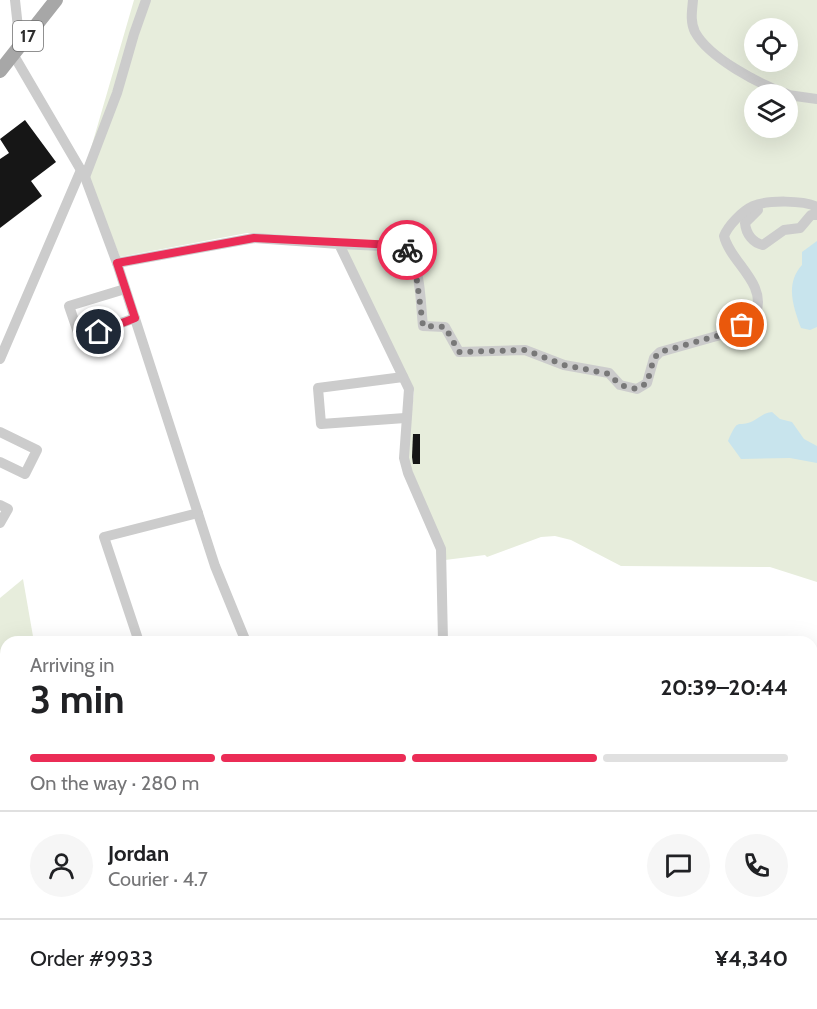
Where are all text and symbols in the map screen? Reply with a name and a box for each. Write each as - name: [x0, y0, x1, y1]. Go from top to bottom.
- map controls: [744, 18, 798, 138]
- button: locate: [744, 18, 798, 72]
- road number: 17: [13, 21, 43, 51]
- button: layers: [744, 84, 798, 138]
- courier: [377, 220, 437, 280]
- icon: bike: [391, 234, 424, 267]
- pin: [716, 299, 767, 350]
- pin: [73, 306, 124, 357]
- icon: bag: [725, 308, 758, 341]
- icon: home: [82, 315, 115, 348]
- text: Arriving in: [30, 653, 114, 677]
- text: 20:39–20:44: [660, 674, 788, 701]
- text: 3 min: [30, 675, 125, 723]
- text: On the way · 280 m: [30, 771, 199, 795]
- button: person: [30, 834, 93, 897]
- button: chat: [647, 834, 710, 897]
- button: phone: [725, 834, 788, 897]
- text: Jordan: [108, 840, 169, 867]
- text: Courier · 4.7: [108, 867, 208, 891]
- text: Order #9933: [30, 945, 153, 972]
- text: ¥4,340: [715, 945, 788, 972]

